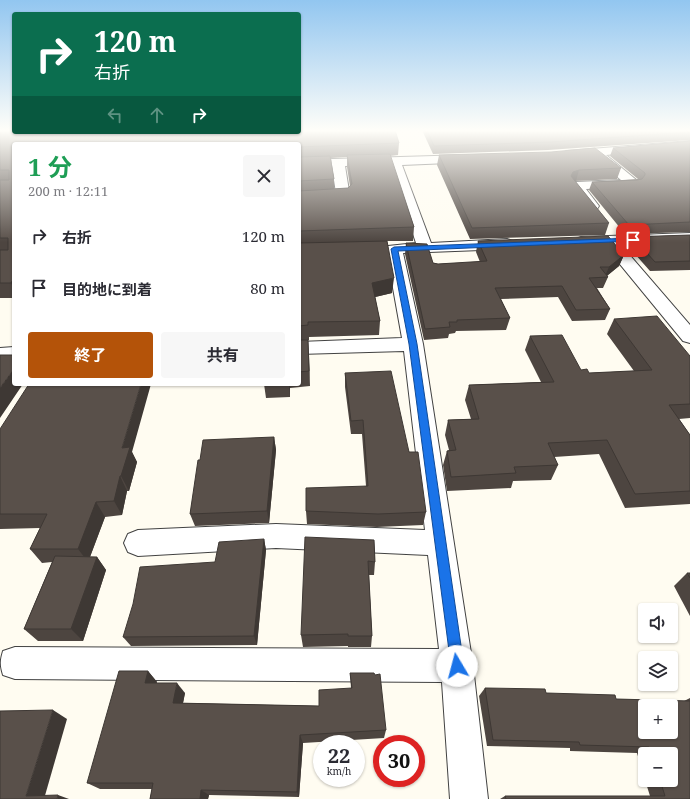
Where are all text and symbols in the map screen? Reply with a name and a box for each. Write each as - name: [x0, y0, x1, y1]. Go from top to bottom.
- text: 120 m: [94, 22, 176, 60]
- icon: right: [28, 28, 80, 80]
- text: 右折: [94, 60, 130, 84]
- icon: left: [104, 104, 126, 126]
- icon: ahead: [146, 104, 168, 126]
- icon: right: [188, 104, 210, 126]
- text: 1 分: [28, 150, 72, 183]
- button: close: [243, 155, 285, 197]
- text: 200 m · 12:11: [28, 182, 108, 200]
- pin: [616, 223, 650, 257]
- icon: right: [28, 225, 50, 247]
- text: 120 m: [242, 226, 285, 246]
- text: 右折: [62, 227, 92, 247]
- icon: arrive: [622, 229, 644, 251]
- icon: arrive: [28, 277, 50, 299]
- text: 80 m: [250, 278, 285, 298]
- text: 目的地に到着: [62, 279, 152, 299]
- button: 終了: [28, 332, 153, 378]
- button: 共有: [161, 332, 285, 378]
- map controls: [638, 603, 678, 787]
- button: sound: [638, 603, 678, 643]
- position arrow: [436, 645, 478, 687]
- button: layers: [638, 651, 678, 691]
- button: +: [638, 699, 678, 739]
- speed limit sign: 30: [373, 735, 425, 787]
- text: 22: [328, 742, 350, 769]
- button: −: [638, 747, 678, 787]
- text: km/h: [327, 764, 351, 778]

